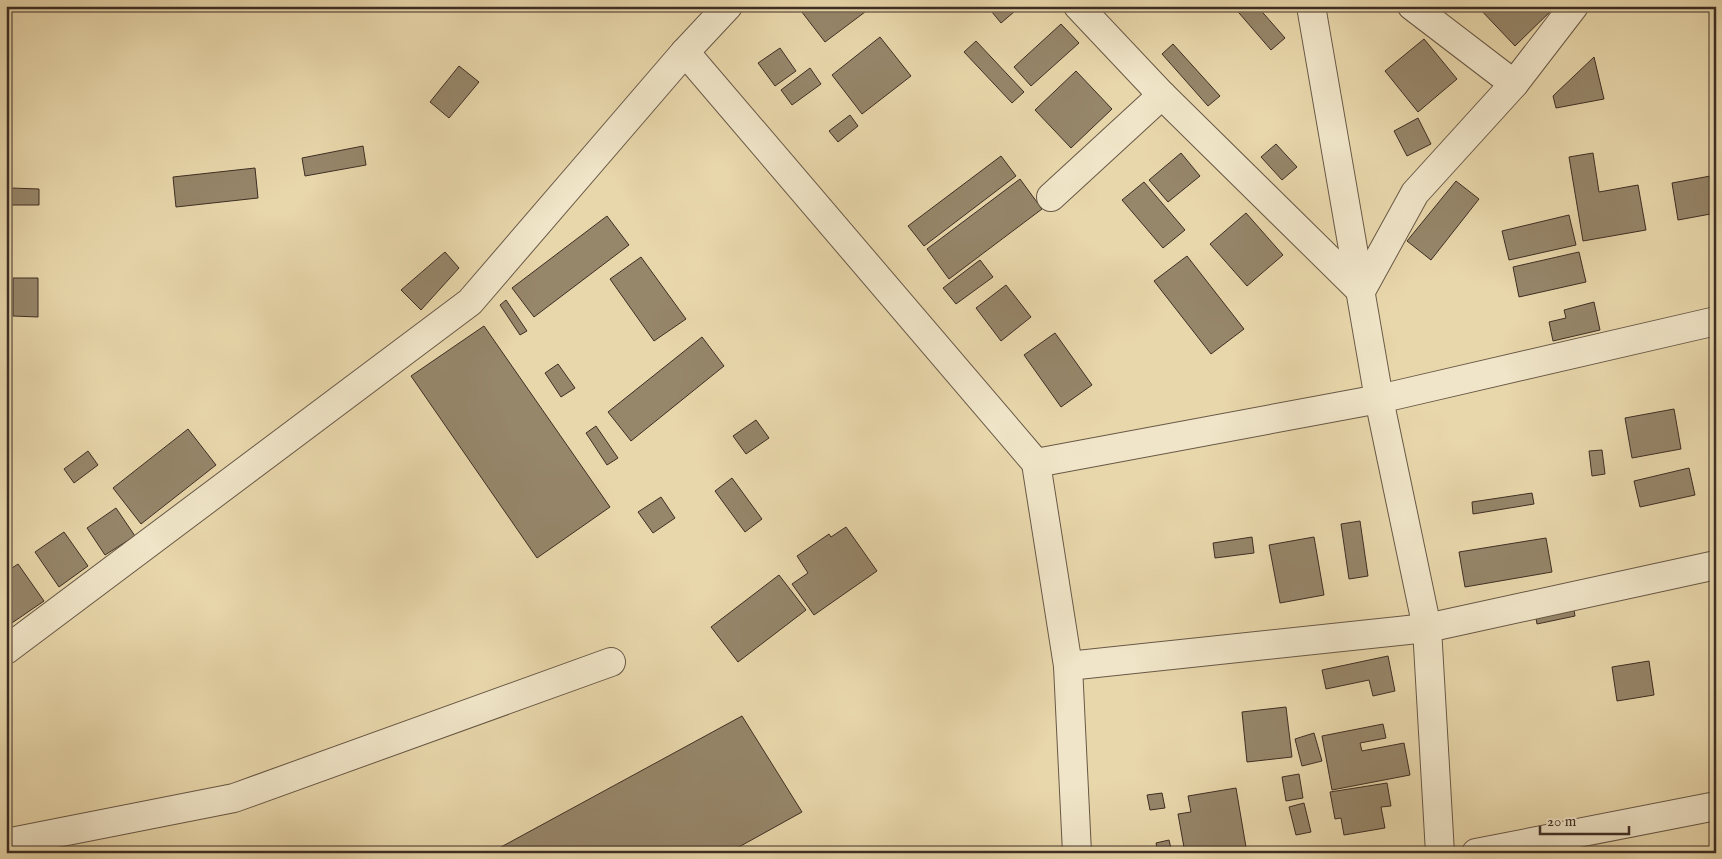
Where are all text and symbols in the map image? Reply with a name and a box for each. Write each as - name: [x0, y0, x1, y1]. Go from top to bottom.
- scale bar: [1540, 804, 1628, 836]
- text: 20 m: [1547, 812, 1577, 831]

